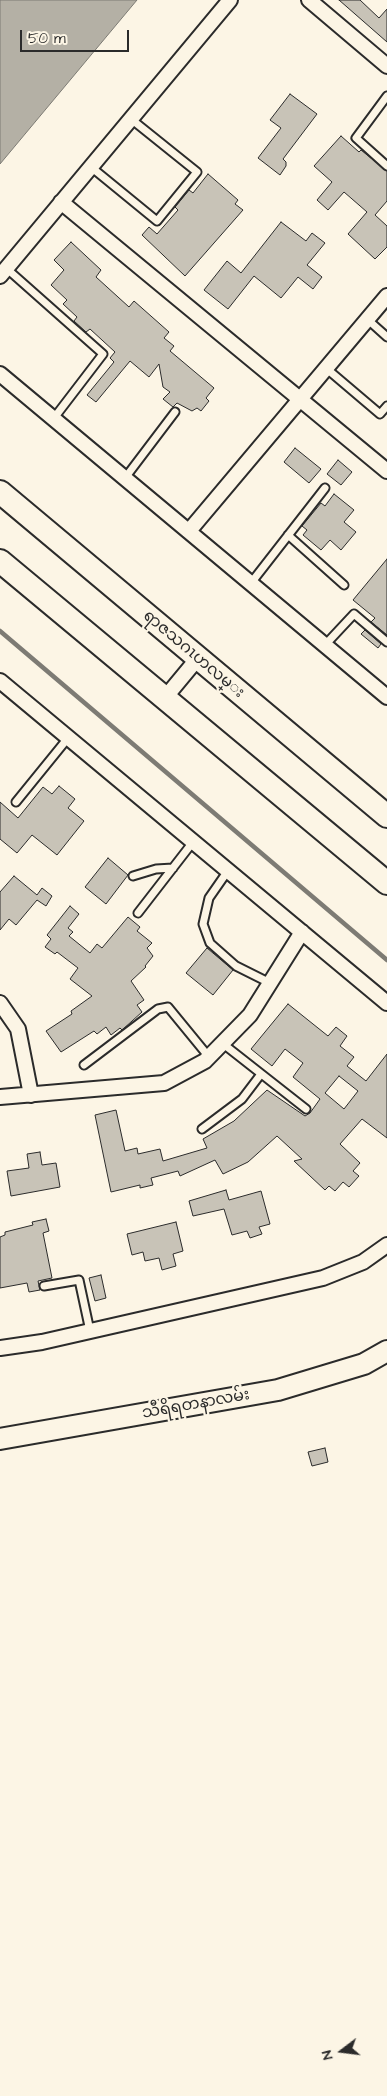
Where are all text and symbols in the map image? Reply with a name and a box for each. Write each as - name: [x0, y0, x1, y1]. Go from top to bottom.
- scale bar: [22, 20, 131, 52]
- text: 50 m: [28, 28, 66, 49]
- street label: ရာဇသဂၤဟလမ္း: [138, 607, 248, 703]
- street label: သီရိရတနာလမ်း: [141, 1386, 251, 1424]
- north arrow: [317, 2026, 367, 2076]
- text: N: [317, 2048, 338, 2062]

